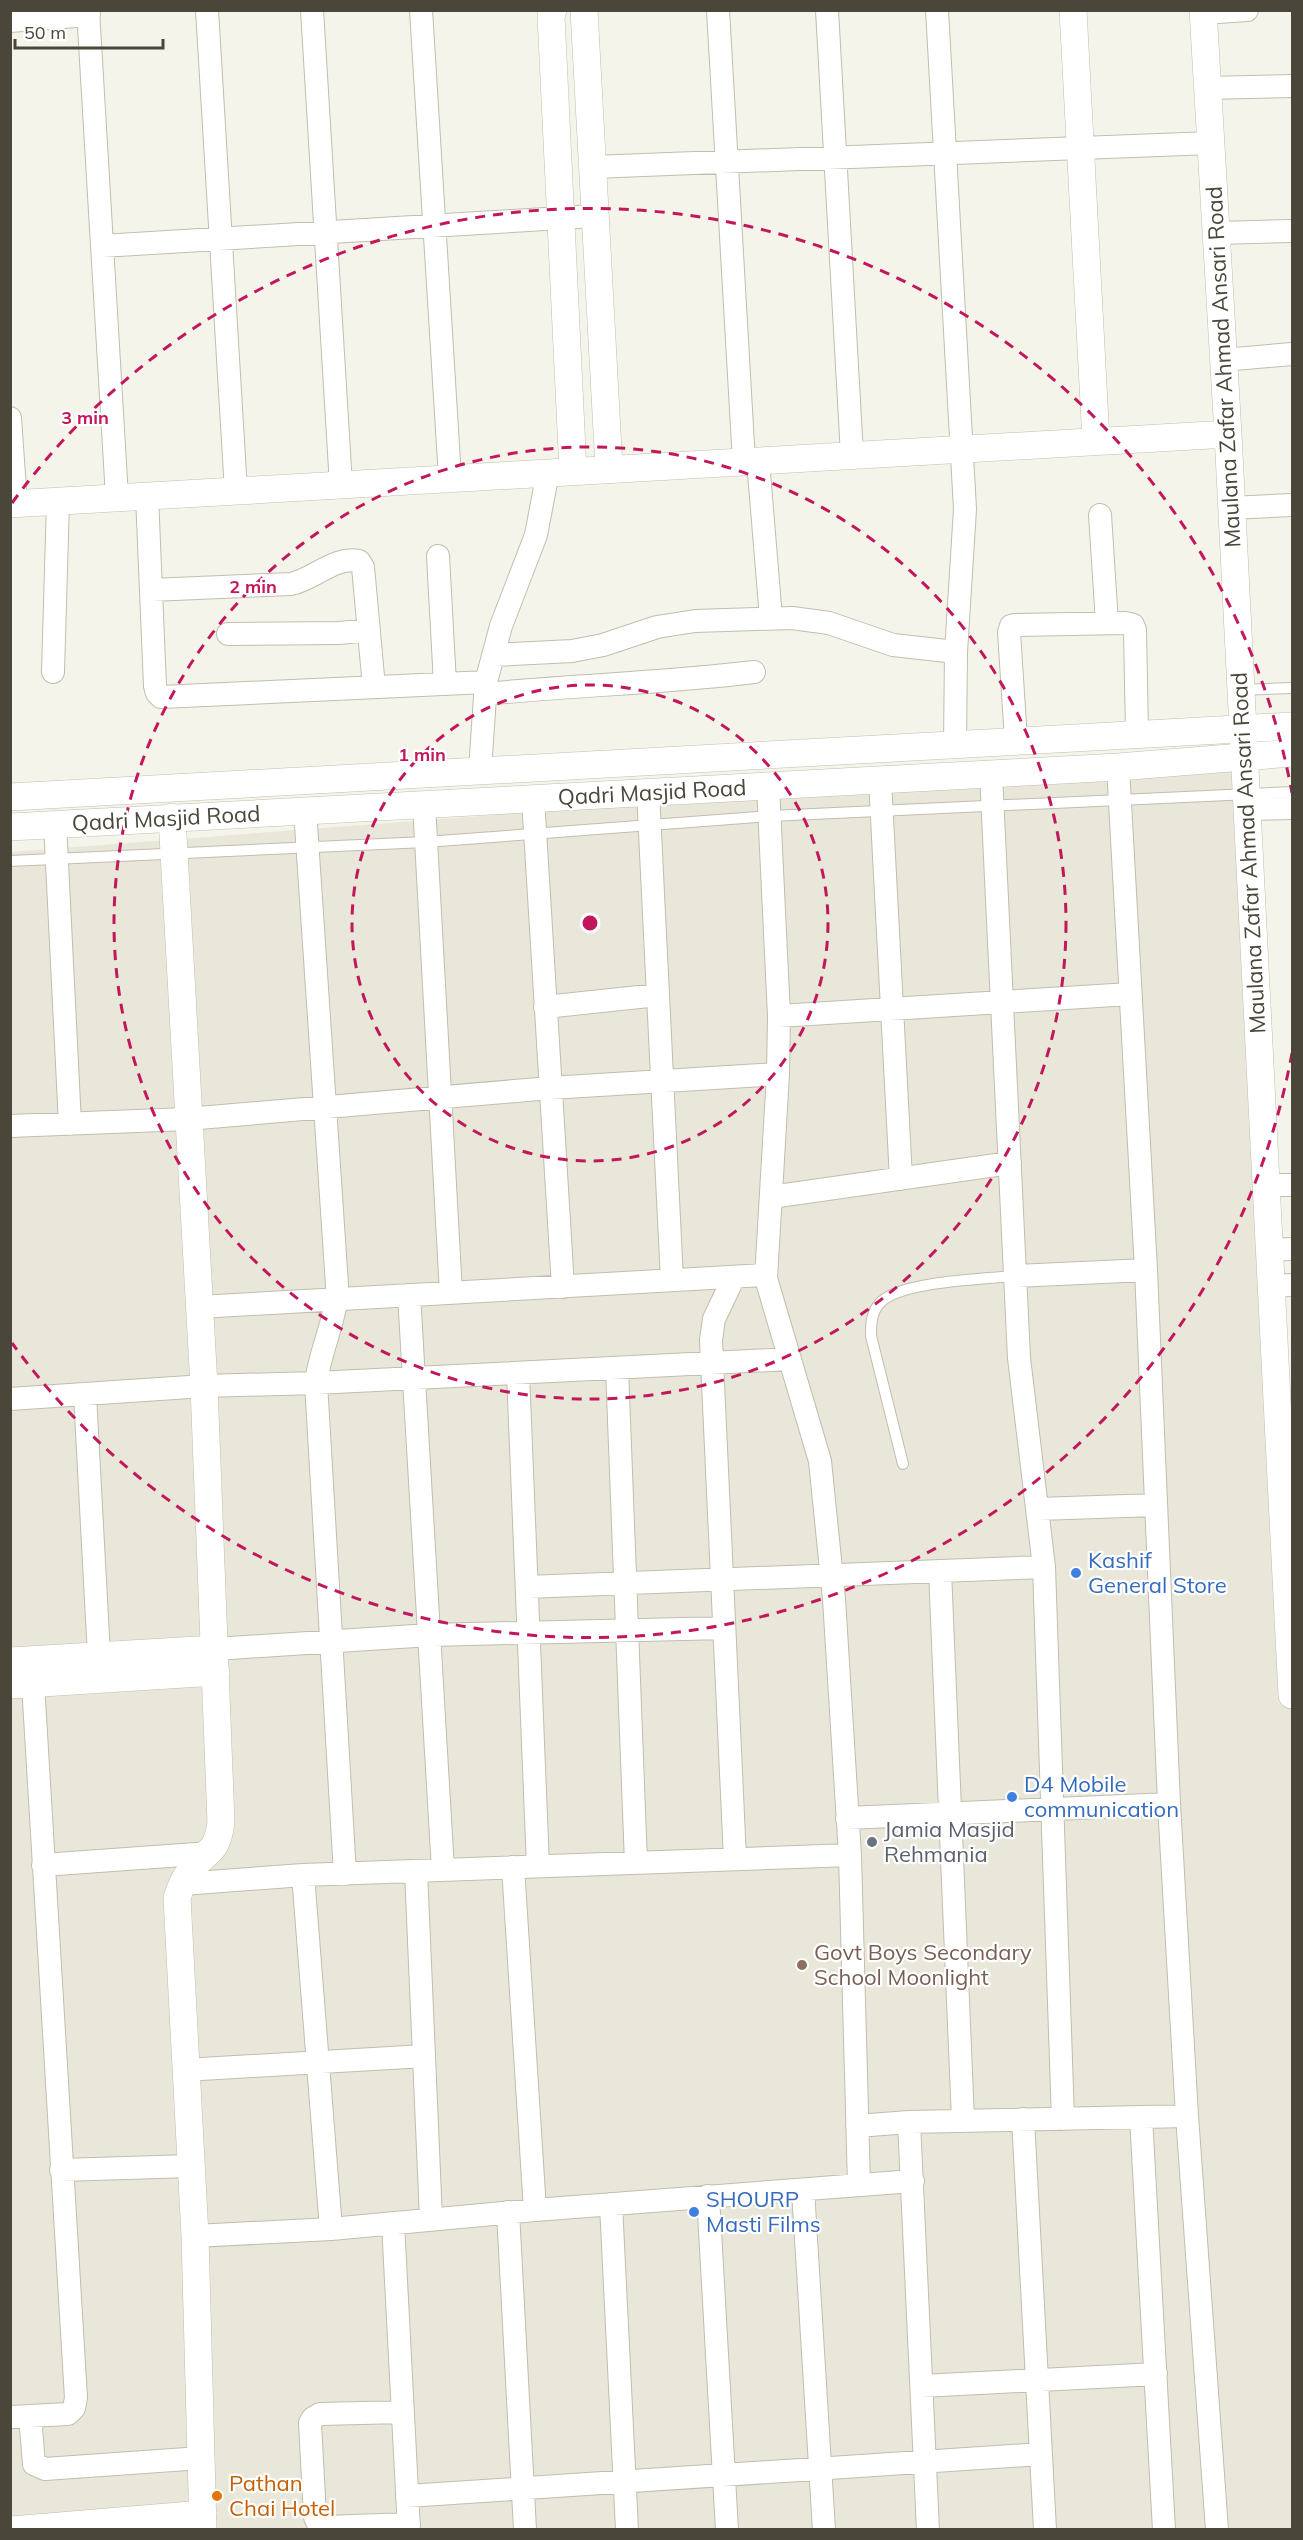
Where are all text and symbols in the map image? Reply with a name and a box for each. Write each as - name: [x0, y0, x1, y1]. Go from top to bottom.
- scale bar: [15, 12, 164, 50]
- text: 50 m: [24, 21, 66, 44]
- street label: Maulana Zafar Ahmad Ansari Road: [1200, 186, 1246, 548]
- text: 3 min: [61, 406, 109, 429]
- text: 2 min: [229, 575, 277, 598]
- street label: Maulana Zafar Ahmad Ansari Road: [1225, 672, 1271, 1034]
- text: 1 min: [398, 743, 446, 766]
- street label: Qadri Masjid Road: [557, 773, 747, 811]
- street label: Qadri Masjid Road: [71, 799, 261, 837]
- centre of rings: [580, 913, 600, 933]
- place label: Kashif General Store: [1088, 1546, 1227, 1599]
- marker: Kashif General Store: [1069, 1566, 1083, 1580]
- place label: D4 Mobile communication: [1024, 1770, 1179, 1823]
- marker: D4 Mobile communication: [1005, 1790, 1019, 1804]
- place label: Jamia Masjid Rehmania: [884, 1815, 1015, 1868]
- marker: Jamia Masjid Rehmania: [865, 1835, 879, 1849]
- place label: Govt Boys Secondary School Moonlight: [814, 1938, 1032, 1991]
- marker: Govt Boys Secondary School Moonlight: [795, 1958, 809, 1972]
- place label: SHOURP Masti Films: [706, 2185, 821, 2238]
- marker: SHOURP Masti Films: [687, 2205, 701, 2219]
- place label: Pathan Chai Hotel: [229, 2469, 335, 2522]
- marker: Pathan Chai Hotel: [210, 2489, 224, 2503]

